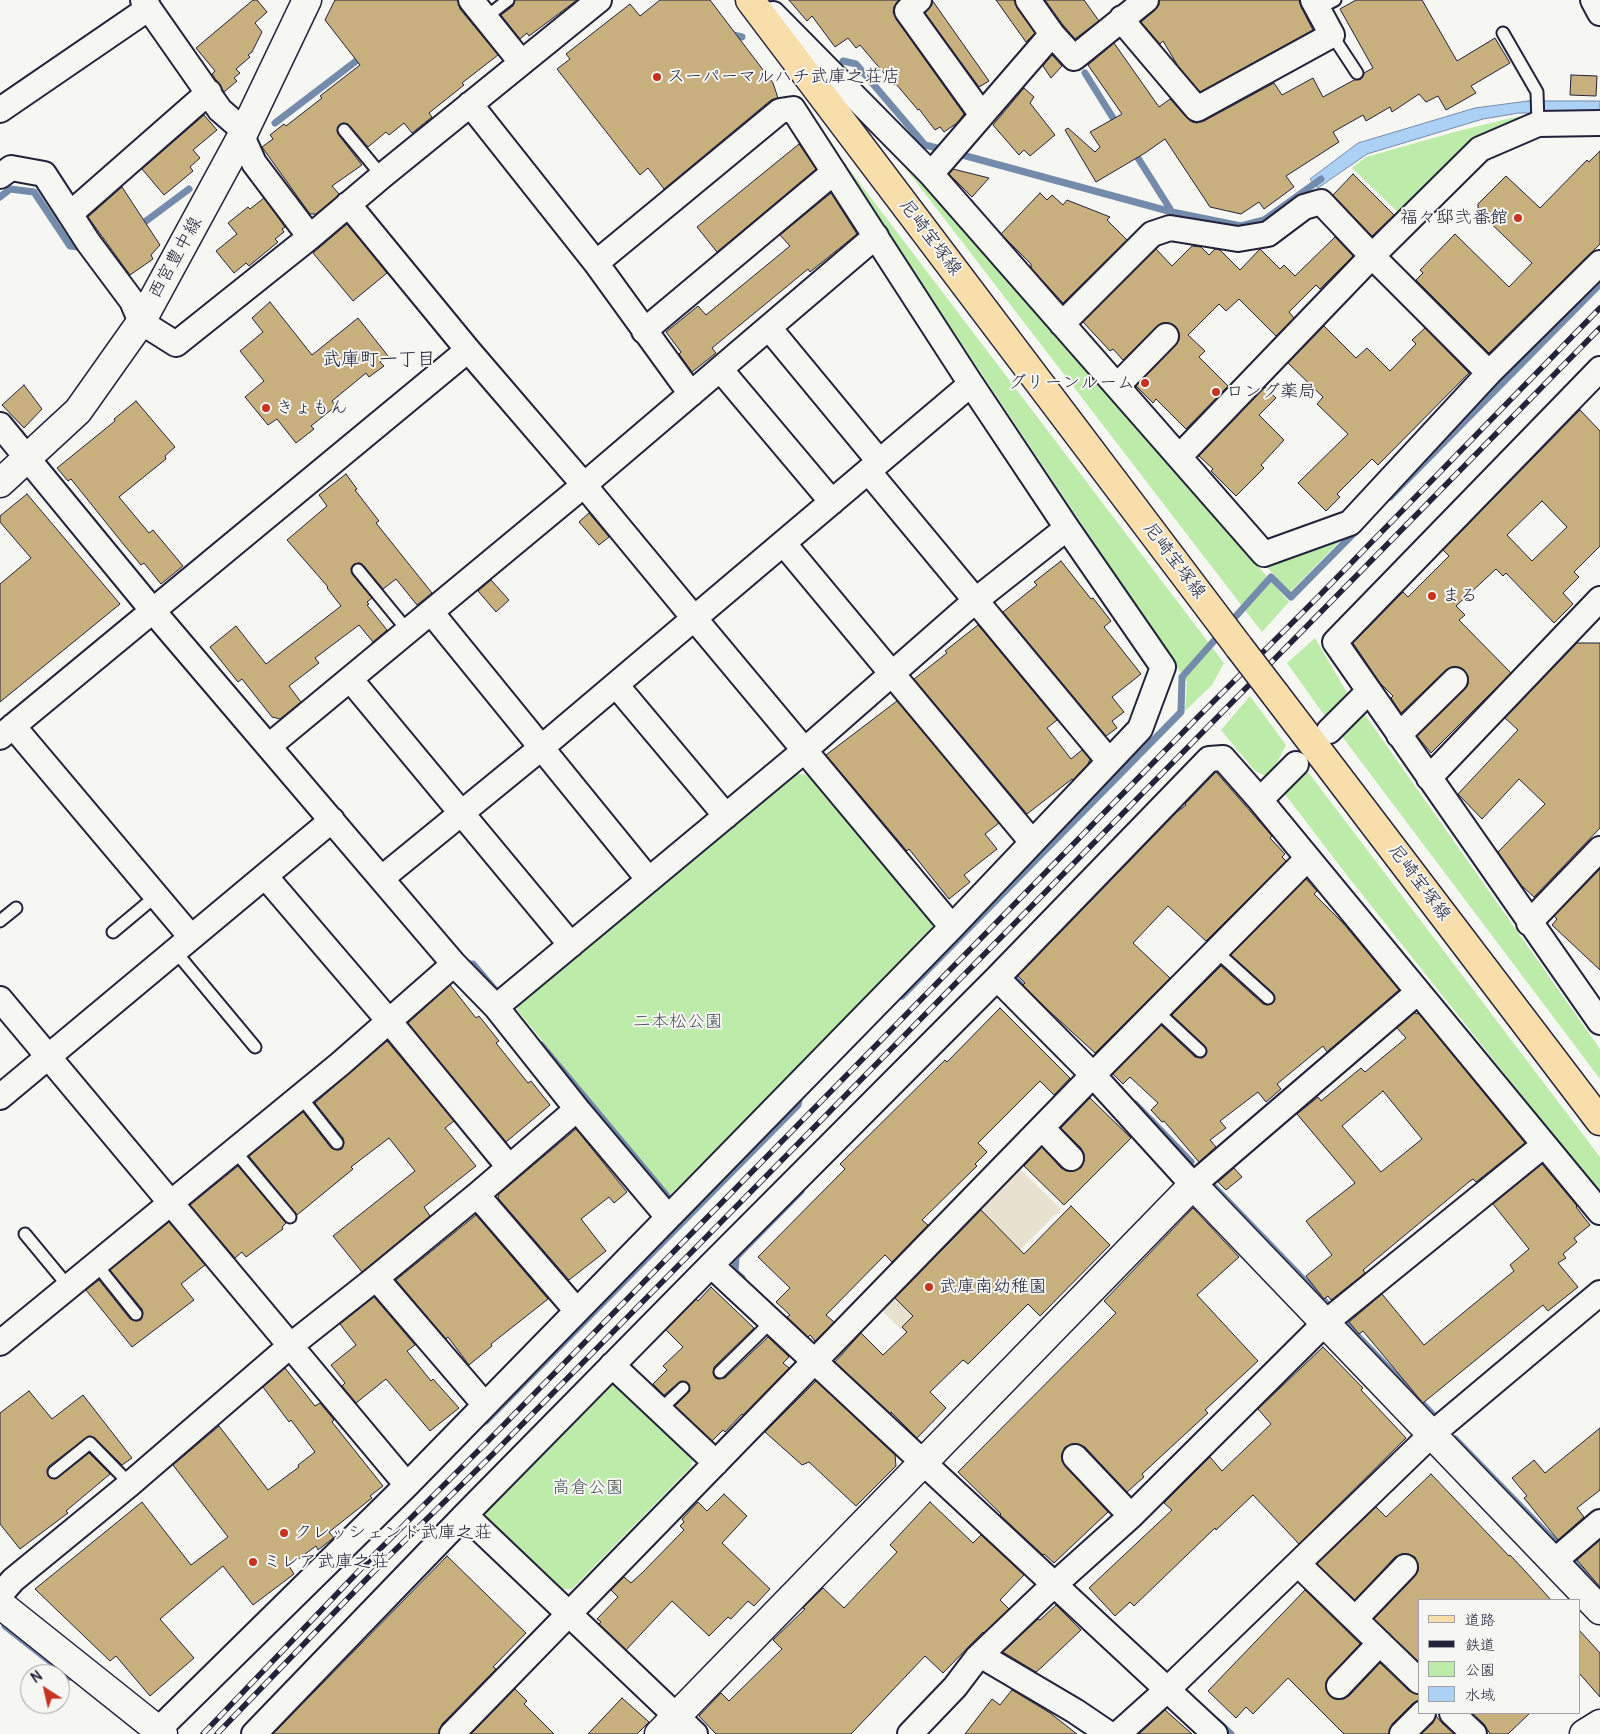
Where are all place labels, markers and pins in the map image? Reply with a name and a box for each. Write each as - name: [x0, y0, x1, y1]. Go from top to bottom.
- place label: スーパーマルハチ武庫之荘店: [667, 66, 900, 88]
- marker: スーパーマルハチ武庫之荘店: [651, 71, 663, 83]
- place label: 福々邸弐番館: [1400, 207, 1508, 229]
- marker: 福々邸弐番館: [1512, 212, 1524, 224]
- place label: グリーンルーム: [1008, 372, 1135, 394]
- marker: グリーンルーム: [1139, 377, 1151, 389]
- place label: ロング薬局: [1226, 381, 1316, 403]
- marker: ロング薬局: [1210, 386, 1222, 398]
- place label: きょもん: [276, 397, 348, 419]
- marker: きょもん: [260, 402, 272, 414]
- place label: まる: [1442, 585, 1478, 607]
- marker: まる: [1426, 590, 1438, 602]
- place label: 武庫南幼稚園: [939, 1276, 1047, 1298]
- marker: 武庫南幼稚園: [923, 1281, 935, 1293]
- place label: クレッシェンド武庫之荘: [294, 1522, 492, 1544]
- marker: クレッシェンド武庫之荘: [278, 1527, 290, 1539]
- place label: ミレア武庫之荘: [263, 1551, 389, 1573]
- marker: ミレア武庫之荘: [247, 1556, 259, 1568]

